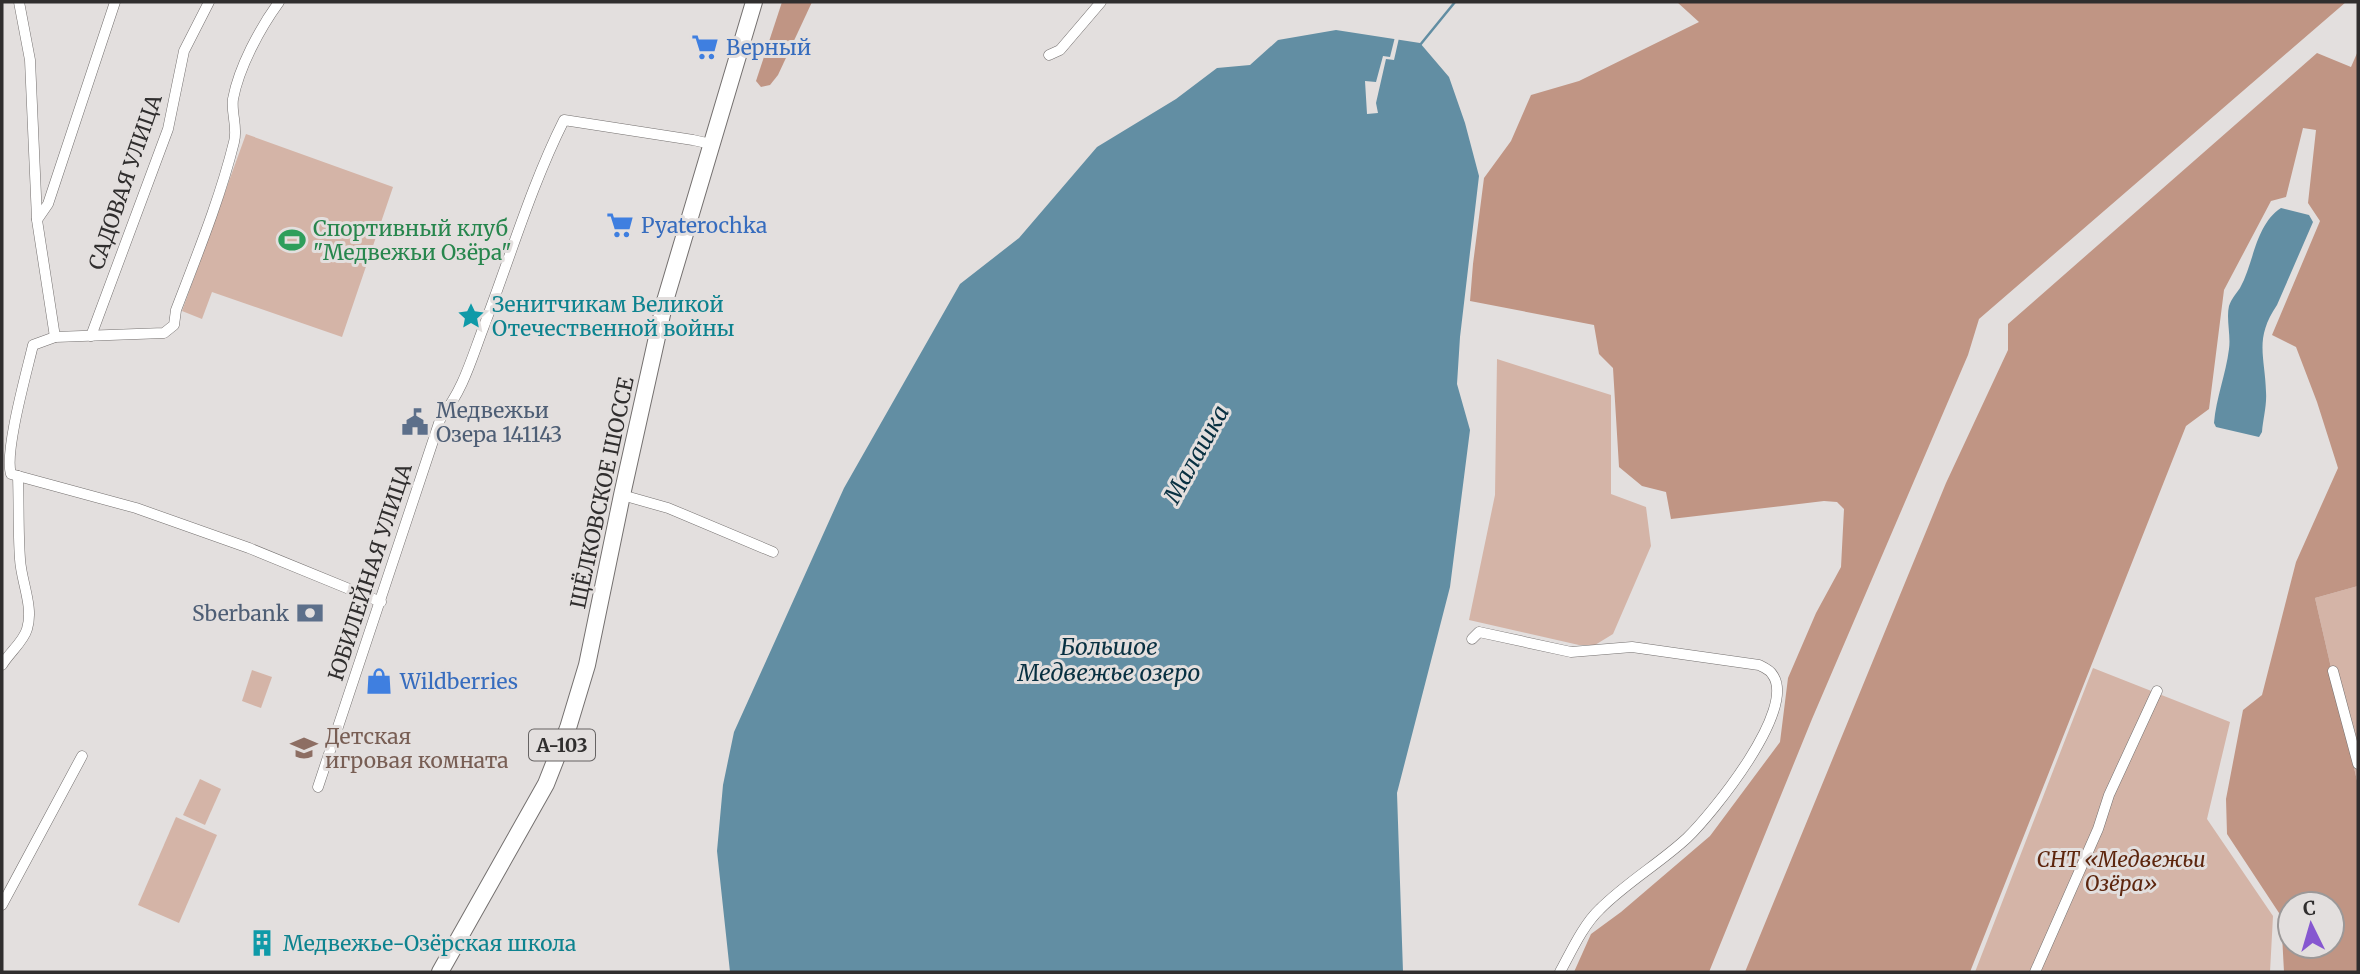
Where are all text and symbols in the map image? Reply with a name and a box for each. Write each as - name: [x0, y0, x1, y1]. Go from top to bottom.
- supermarket icon: Верный: [690, 32, 720, 62]
- place label: Верный: [726, 34, 811, 61]
- street label: САДОВАЯ УЛИЦА: [82, 91, 168, 273]
- supermarket icon: Pyaterochka: [605, 210, 635, 240]
- place label: Pyaterochka: [641, 212, 767, 239]
- place label: Спортивный клуб "Медвежьи Озёра": [313, 215, 512, 266]
- sports icon: Спортивный клуб "Медвежьи Озёра": [277, 225, 307, 255]
- place label: Зенитчикам Великой Отечественной войны: [492, 291, 735, 342]
- place icon: Зенитчикам Великой Отечественной войны: [456, 301, 486, 331]
- street label: ЩЁЛКОВСКОЕ ШОССЕ: [564, 374, 640, 611]
- place label: Медвежьи Озера 141143: [436, 397, 562, 448]
- water label: Малашка: [1157, 400, 1235, 509]
- public building icon: Медвежьи Озера 141143: [400, 407, 430, 437]
- street label: ЮБИЛЕЙНАЯ УЛИЦА: [322, 460, 418, 684]
- bank icon: Sberbank: [295, 598, 325, 628]
- place label: Sberbank: [192, 600, 290, 627]
- water label: Большое Медвежье озеро: [1017, 632, 1200, 687]
- shop icon: Wildberries: [364, 666, 394, 696]
- place label: Wildberries: [399, 668, 518, 695]
- place label: Детская игровая комната: [325, 723, 509, 774]
- road number: А-103: [529, 730, 595, 760]
- school or university icon: Детская игровая комната: [289, 733, 319, 763]
- park label: СНТ «Медвежьи Озёра»: [2036, 846, 2206, 897]
- north arrow: [2276, 890, 2346, 960]
- text: С: [2302, 896, 2317, 921]
- building icon: Медвежье-Озёрская школа: [247, 928, 277, 958]
- place label: Медвежье-Озёрская школа: [283, 930, 576, 957]

